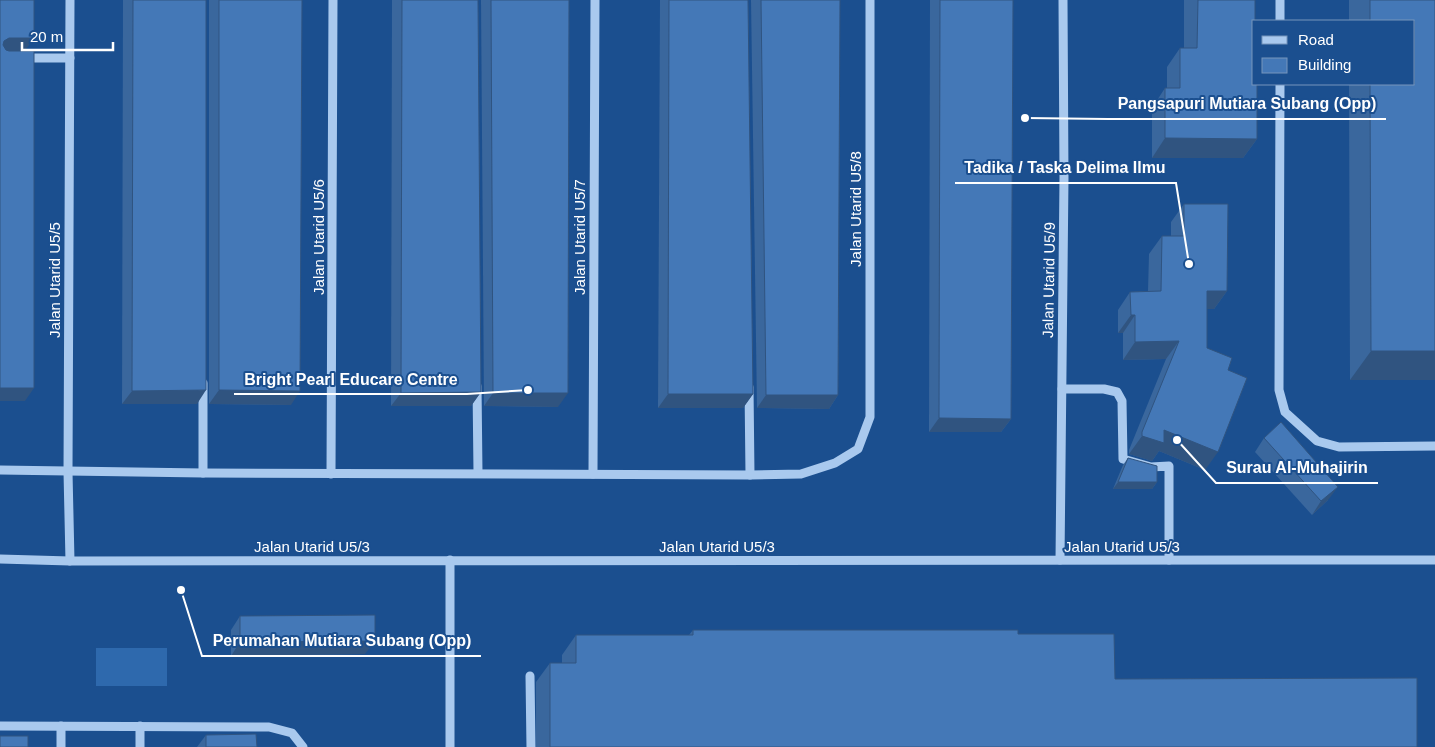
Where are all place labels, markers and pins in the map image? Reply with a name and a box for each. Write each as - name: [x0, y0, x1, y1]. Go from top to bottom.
- callout: Pangsapuri Mutiara Subang (Opp): [1108, 88, 1386, 119]
- callout: Tadika / Taska Delima Ilmu: [955, 152, 1176, 183]
- callout: Bright Pearl Educare Centre: [234, 363, 467, 394]
- callout: Surau Al-Muhajirin: [1216, 452, 1378, 483]
- callout: Perumahan Mutiara Subang (Opp): [202, 625, 481, 656]

